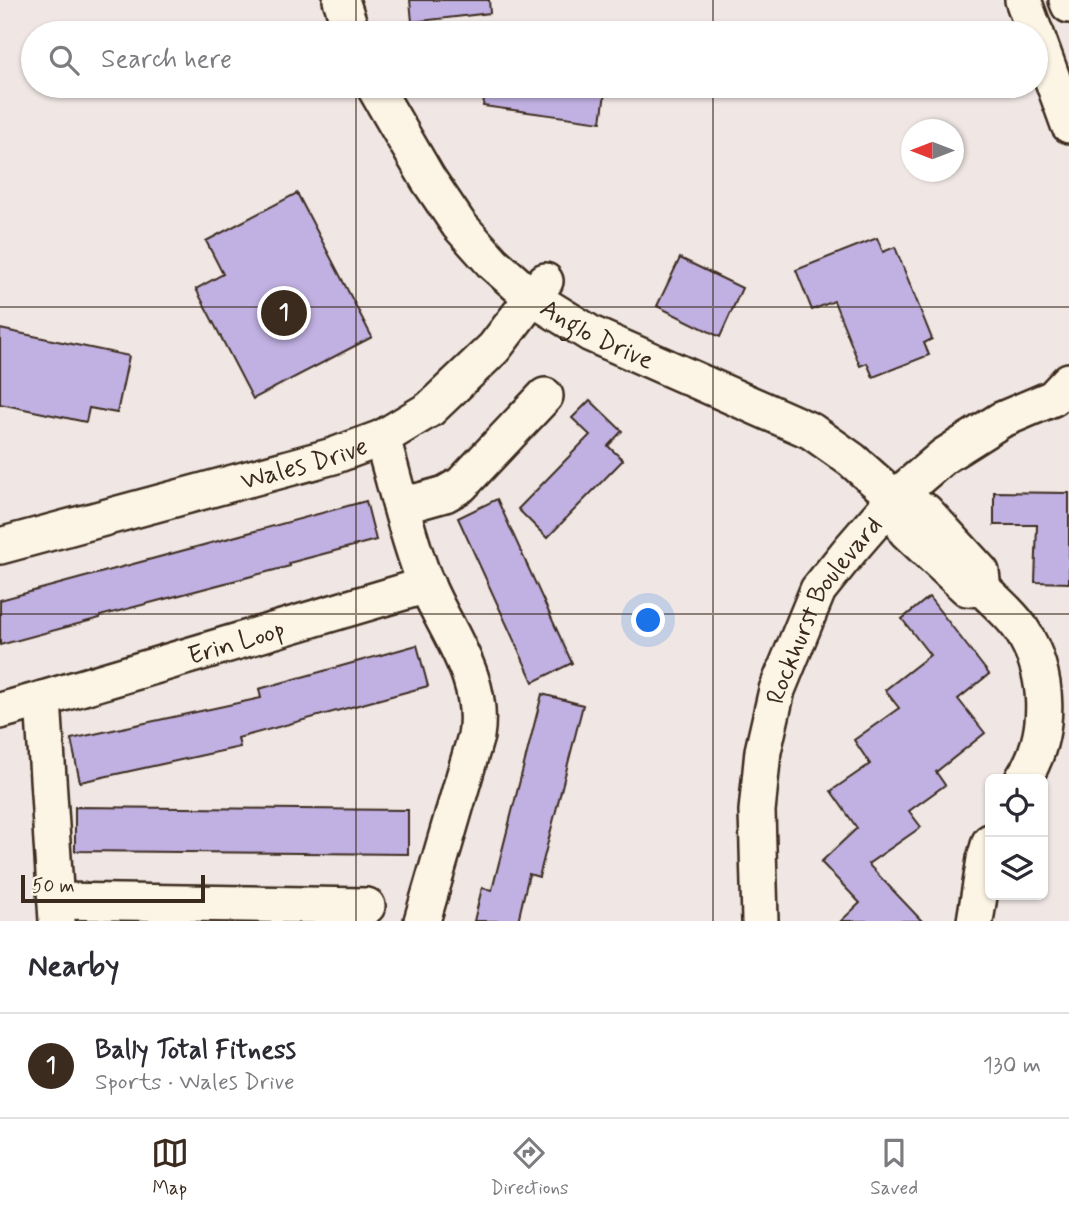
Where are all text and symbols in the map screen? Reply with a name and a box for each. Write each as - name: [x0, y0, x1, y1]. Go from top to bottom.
- search box: [21, 21, 1048, 98]
- icon: search: [45, 41, 83, 79]
- text: Search here: [101, 43, 232, 77]
- north arrow: [901, 119, 964, 182]
- pin: 1: [261, 287, 307, 339]
- street label: Anglo Drive: [533, 292, 659, 379]
- street label: Wales Drive: [237, 430, 373, 499]
- street label: Rockhurst Boulevard: [759, 510, 891, 707]
- your location: [631, 603, 665, 637]
- street label: Erin Loop: [184, 613, 289, 674]
- map controls: [985, 774, 1048, 900]
- button: locate: [985, 774, 1048, 837]
- button: layers: [985, 837, 1048, 900]
- scale bar: [21, 872, 205, 904]
- text: 50 m: [32, 874, 75, 899]
- text: Nearby: [28, 947, 119, 986]
- text: Bally Total Fitness: [95, 1034, 296, 1068]
- text: 1: [46, 1051, 56, 1081]
- text: 130 m: [983, 1051, 1041, 1081]
- text: Sports · Wales Drive: [95, 1068, 295, 1098]
- tab: Map: [151, 1134, 189, 1201]
- tab: Directions: [490, 1134, 569, 1201]
- tab: Saved: [870, 1134, 918, 1201]

